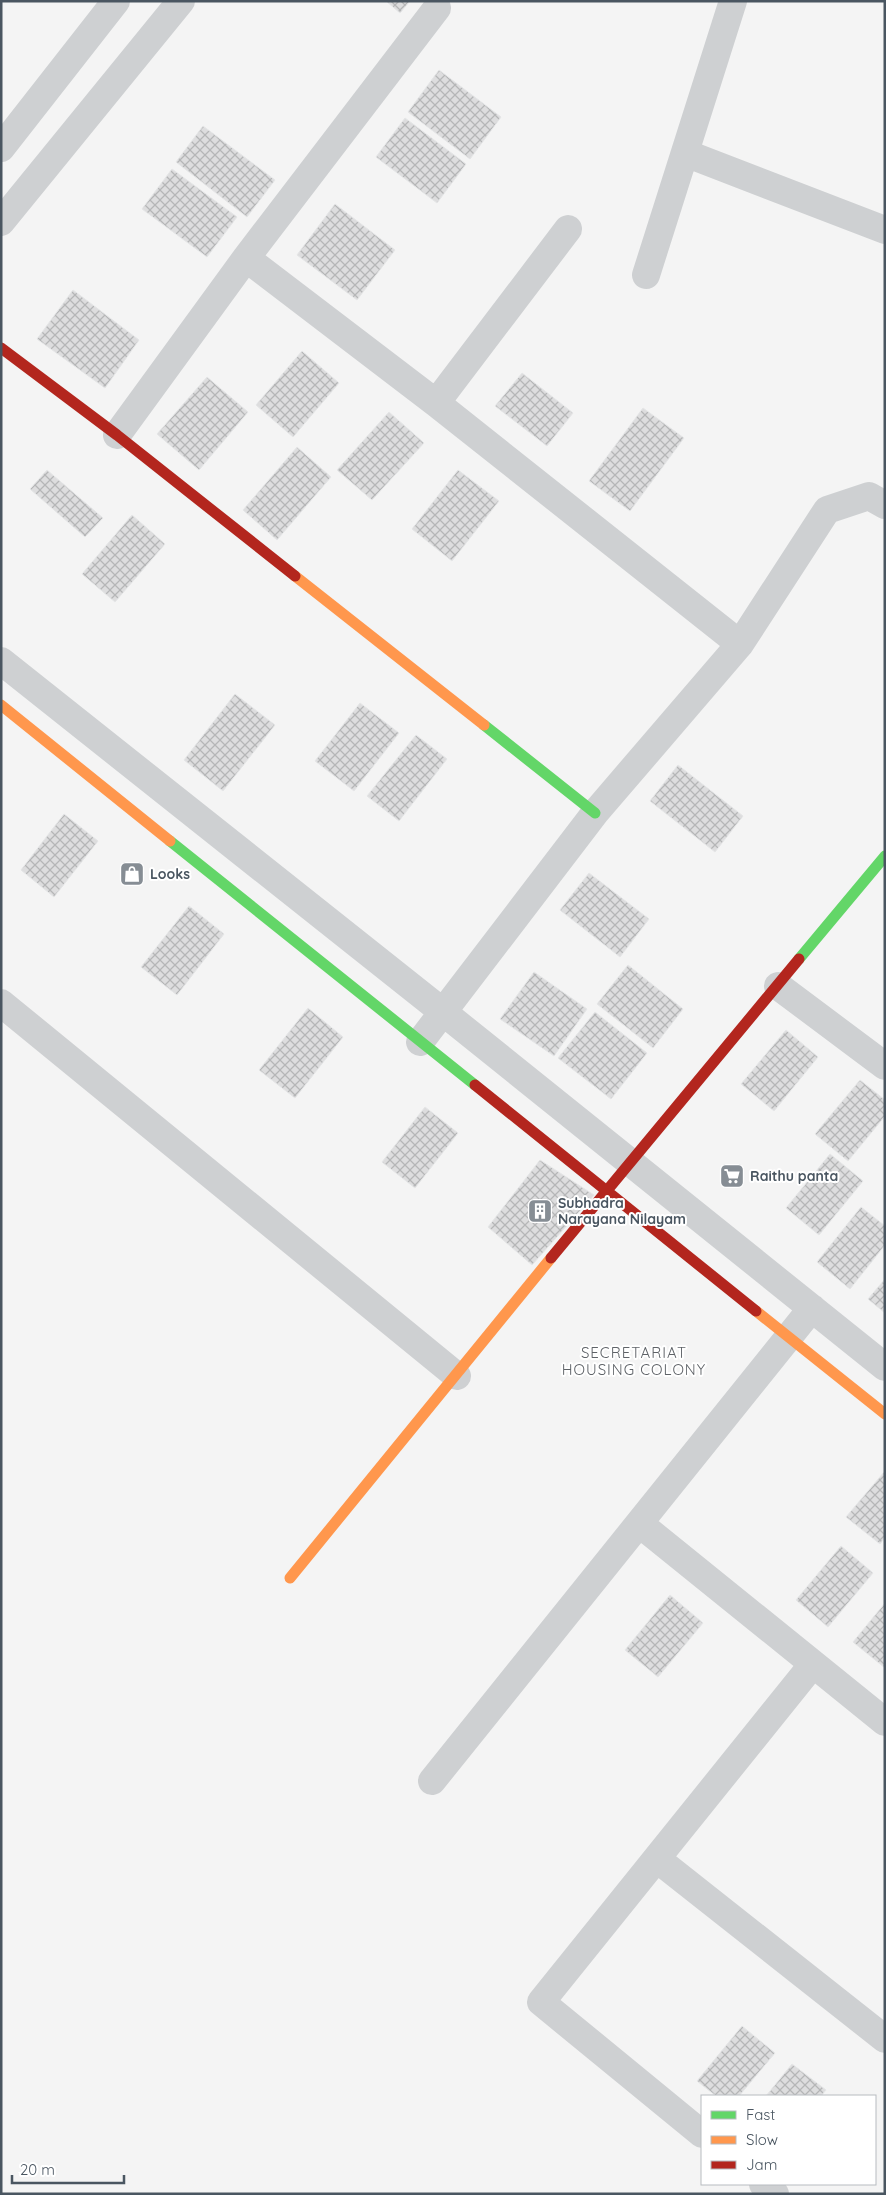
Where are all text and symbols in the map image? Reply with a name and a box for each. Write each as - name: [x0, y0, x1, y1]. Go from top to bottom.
- shop icon: Looks: [119, 861, 145, 887]
- place label: Looks: [150, 865, 190, 883]
- supermarket icon: Raithu panta: [719, 1163, 745, 1189]
- place label: Raithu panta: [750, 1167, 838, 1185]
- place label: Subhadra Narayana Nilayam: [558, 1194, 686, 1228]
- building icon: Subhadra Narayana Nilayam: [527, 1198, 553, 1224]
- district label: SECRETARIAT HOUSING COLONY: [562, 1343, 706, 1379]
- legend: [701, 2095, 876, 2185]
- text: Fast: [746, 2105, 775, 2124]
- text: Slow: [746, 2130, 778, 2149]
- scale bar: [12, 2152, 125, 2184]
- text: Jam: [746, 2155, 777, 2174]
- text: 20 m: [20, 2160, 55, 2179]

